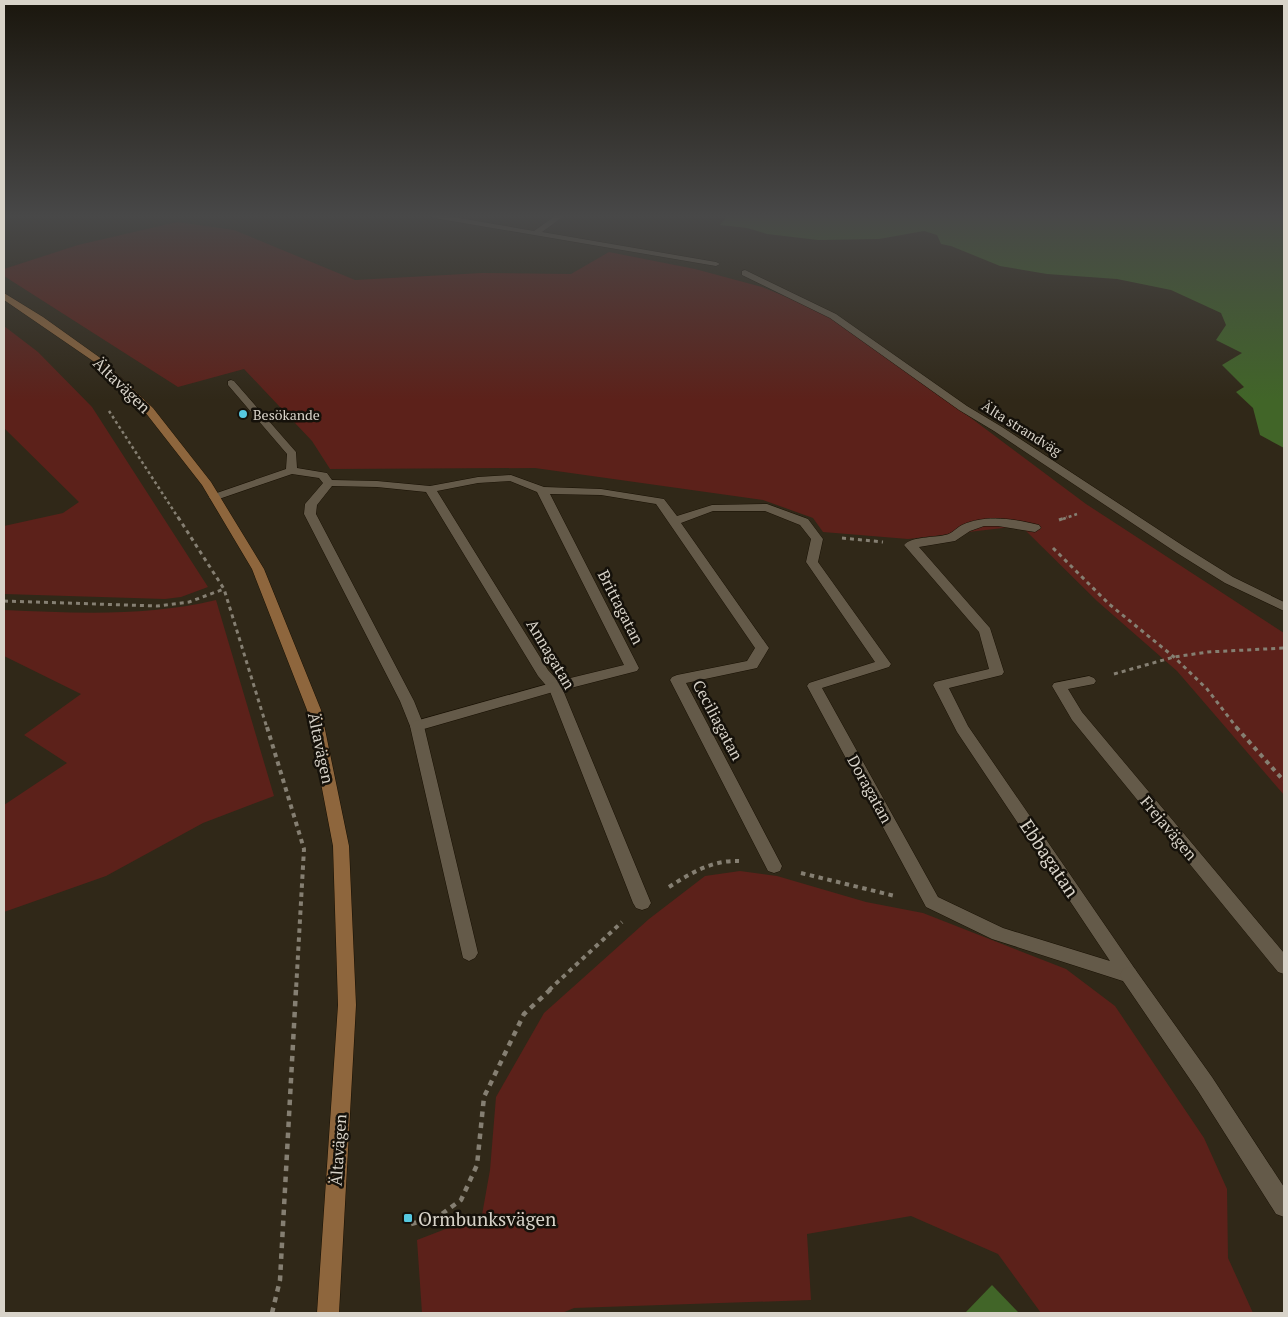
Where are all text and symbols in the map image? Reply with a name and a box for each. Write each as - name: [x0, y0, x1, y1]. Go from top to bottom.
- street label: Ältavägen: [88, 352, 156, 418]
- street label: Älta strandväg: [978, 396, 1066, 460]
- place label: Besökande: [253, 405, 320, 424]
- marker: Besökande: [237, 408, 249, 420]
- street label: Brittagatan: [593, 566, 649, 648]
- street label: Annagatan: [521, 615, 581, 694]
- street label: Ceciliagatan: [688, 676, 749, 764]
- street label: Ältavägen: [303, 711, 339, 786]
- street label: Doragatan: [842, 751, 898, 827]
- street label: Frejavägen: [1136, 791, 1203, 865]
- street label: Ebbagatan: [1015, 814, 1085, 902]
- street label: Ältavägen: [325, 1113, 352, 1187]
- place label: Ormbunksvägen: [418, 1206, 556, 1231]
- marker: Ormbunksvägen: [402, 1212, 414, 1224]

